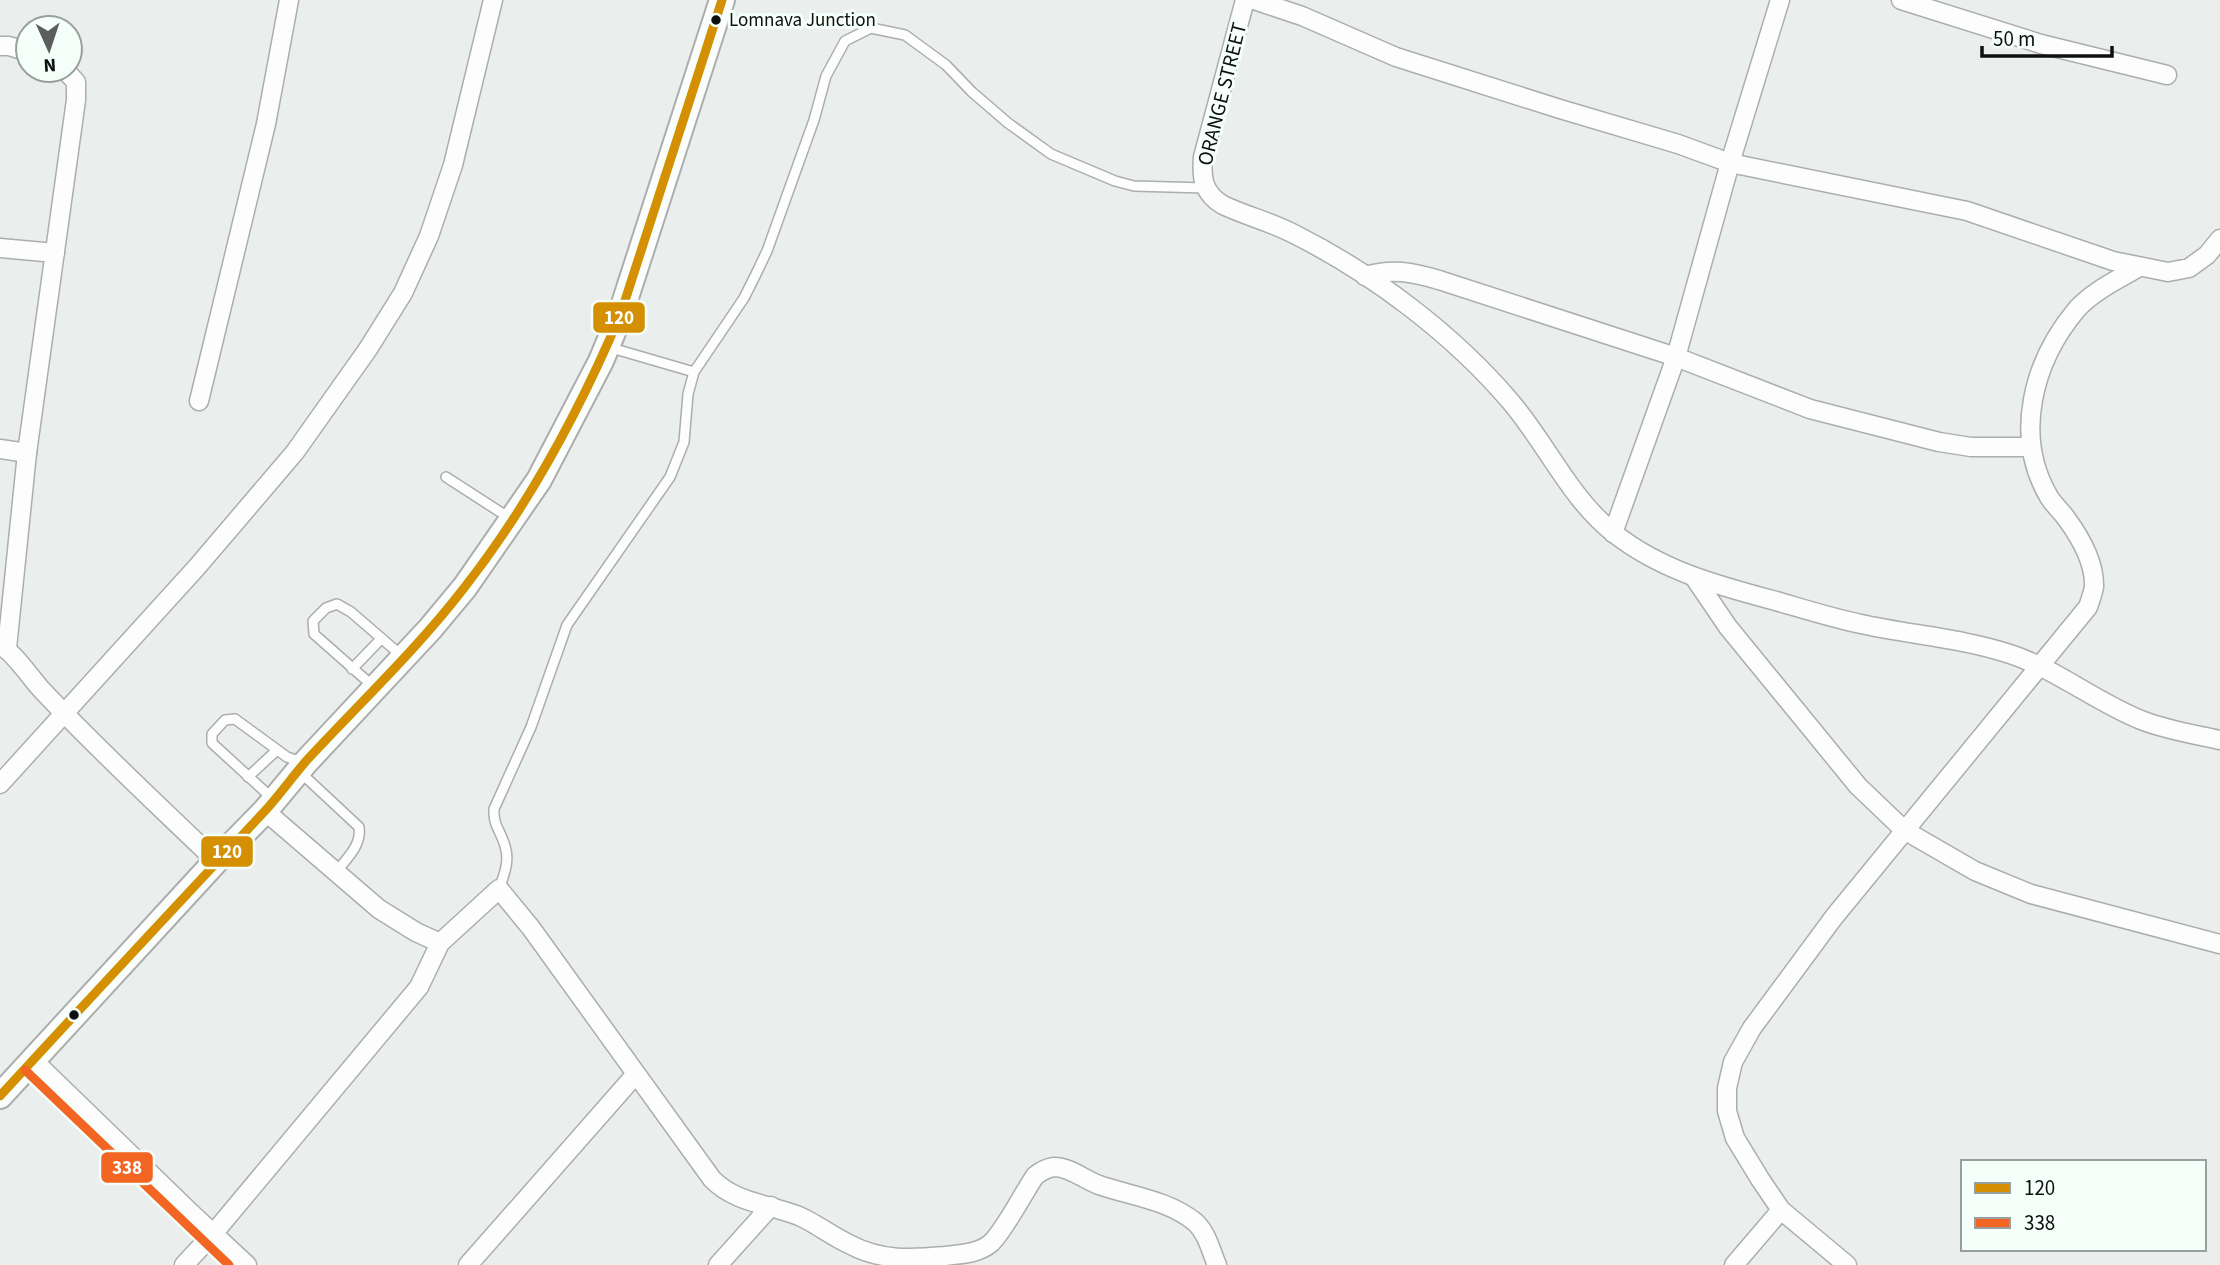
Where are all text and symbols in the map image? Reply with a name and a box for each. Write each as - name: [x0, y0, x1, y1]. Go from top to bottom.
- place label: Lomnava Junction: [729, 7, 876, 34]
- marker: Lomnava Junction: [709, 13, 723, 27]
- north arrow: [14, 14, 84, 84]
- scale bar: [1982, 14, 2112, 58]
- street label: ORANGE STREET: [1190, 19, 1254, 169]
- text: 50 m: [1993, 24, 2035, 54]
- text: N: [43, 51, 57, 78]
- line badge: 120: [592, 301, 646, 334]
- text: 120: [604, 305, 634, 332]
- line badge: 120: [200, 835, 254, 868]
- text: 120: [212, 839, 242, 866]
- unlabelled marker: [67, 1008, 81, 1022]
- line badge: 338: [100, 1151, 154, 1184]
- text: 338: [112, 1155, 142, 1182]
- legend: [1961, 1160, 2206, 1251]
- text: 120: [2024, 1173, 2055, 1203]
- text: 338: [2024, 1208, 2055, 1238]

